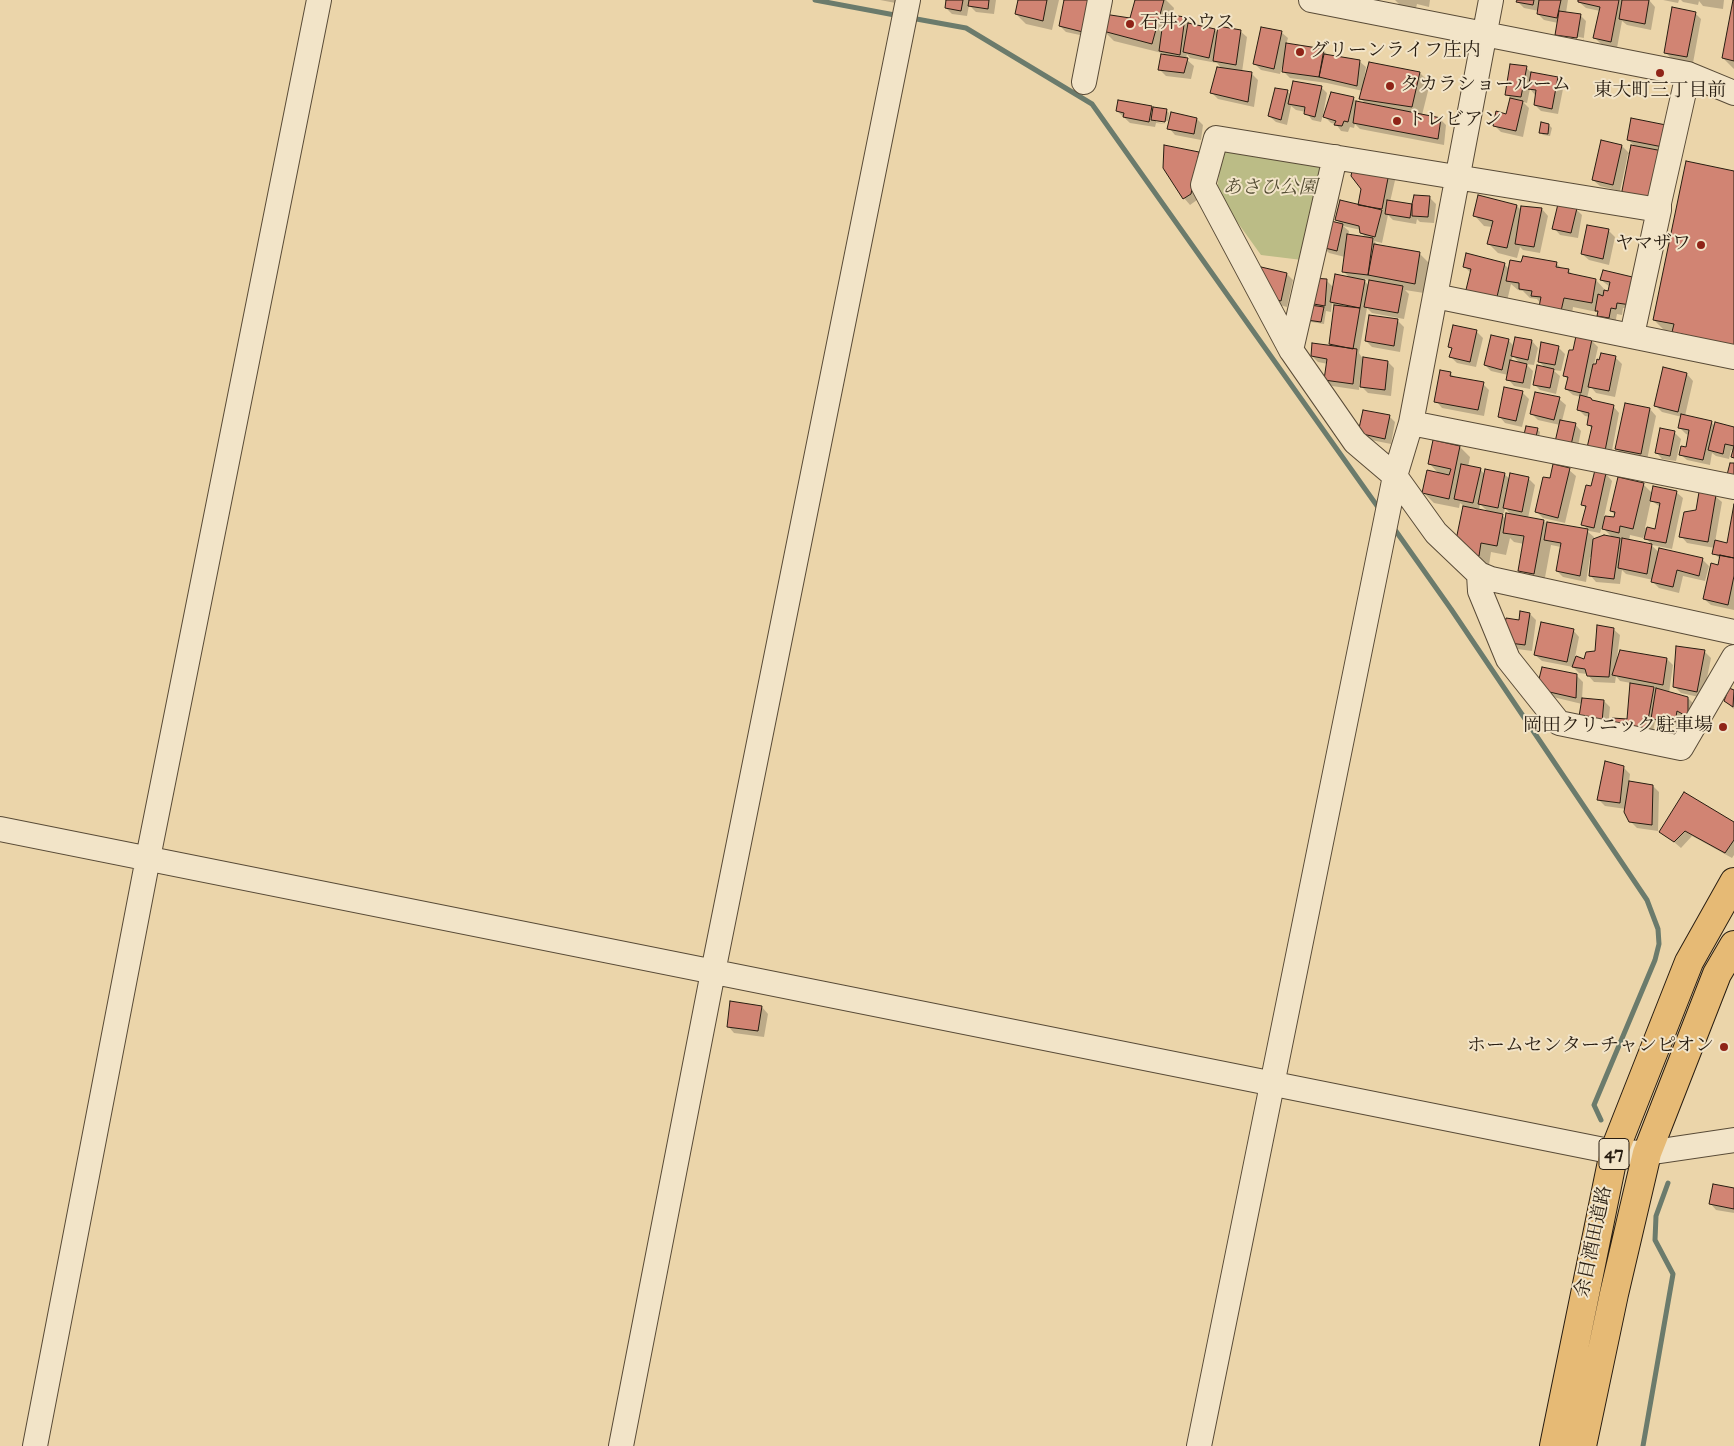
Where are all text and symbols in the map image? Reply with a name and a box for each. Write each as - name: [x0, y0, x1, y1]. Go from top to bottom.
- place label: 石井ハウス: [1140, 13, 1235, 35]
- marker: 石井ハウス: [1124, 18, 1136, 30]
- place label: グリーンライフ庄内: [1310, 41, 1481, 63]
- marker: グリーンライフ庄内: [1294, 46, 1306, 58]
- marker: 東大町三丁目前: [1654, 67, 1666, 79]
- place label: タカラショールーム: [1400, 75, 1571, 97]
- marker: タカラショールーム: [1384, 80, 1396, 92]
- place label: 東大町三丁目前: [1594, 81, 1726, 103]
- place label: トレビアン: [1407, 110, 1502, 132]
- marker: トレビアン: [1391, 115, 1403, 127]
- park label: あさひ公園: [1223, 178, 1317, 200]
- place label: ヤマザワ: [1615, 234, 1691, 256]
- marker: ヤマザワ: [1695, 239, 1707, 251]
- place label: 岡田クリニック駐車場: [1523, 716, 1713, 738]
- marker: 岡田クリニック駐車場: [1717, 721, 1729, 733]
- place label: ホームセンターチャンピオン: [1467, 1036, 1714, 1058]
- marker: ホームセンターチャンピオン: [1718, 1041, 1730, 1053]
- road number: 47: [1599, 1138, 1629, 1170]
- street label: 余目酒田道路: [1572, 1184, 1618, 1300]

